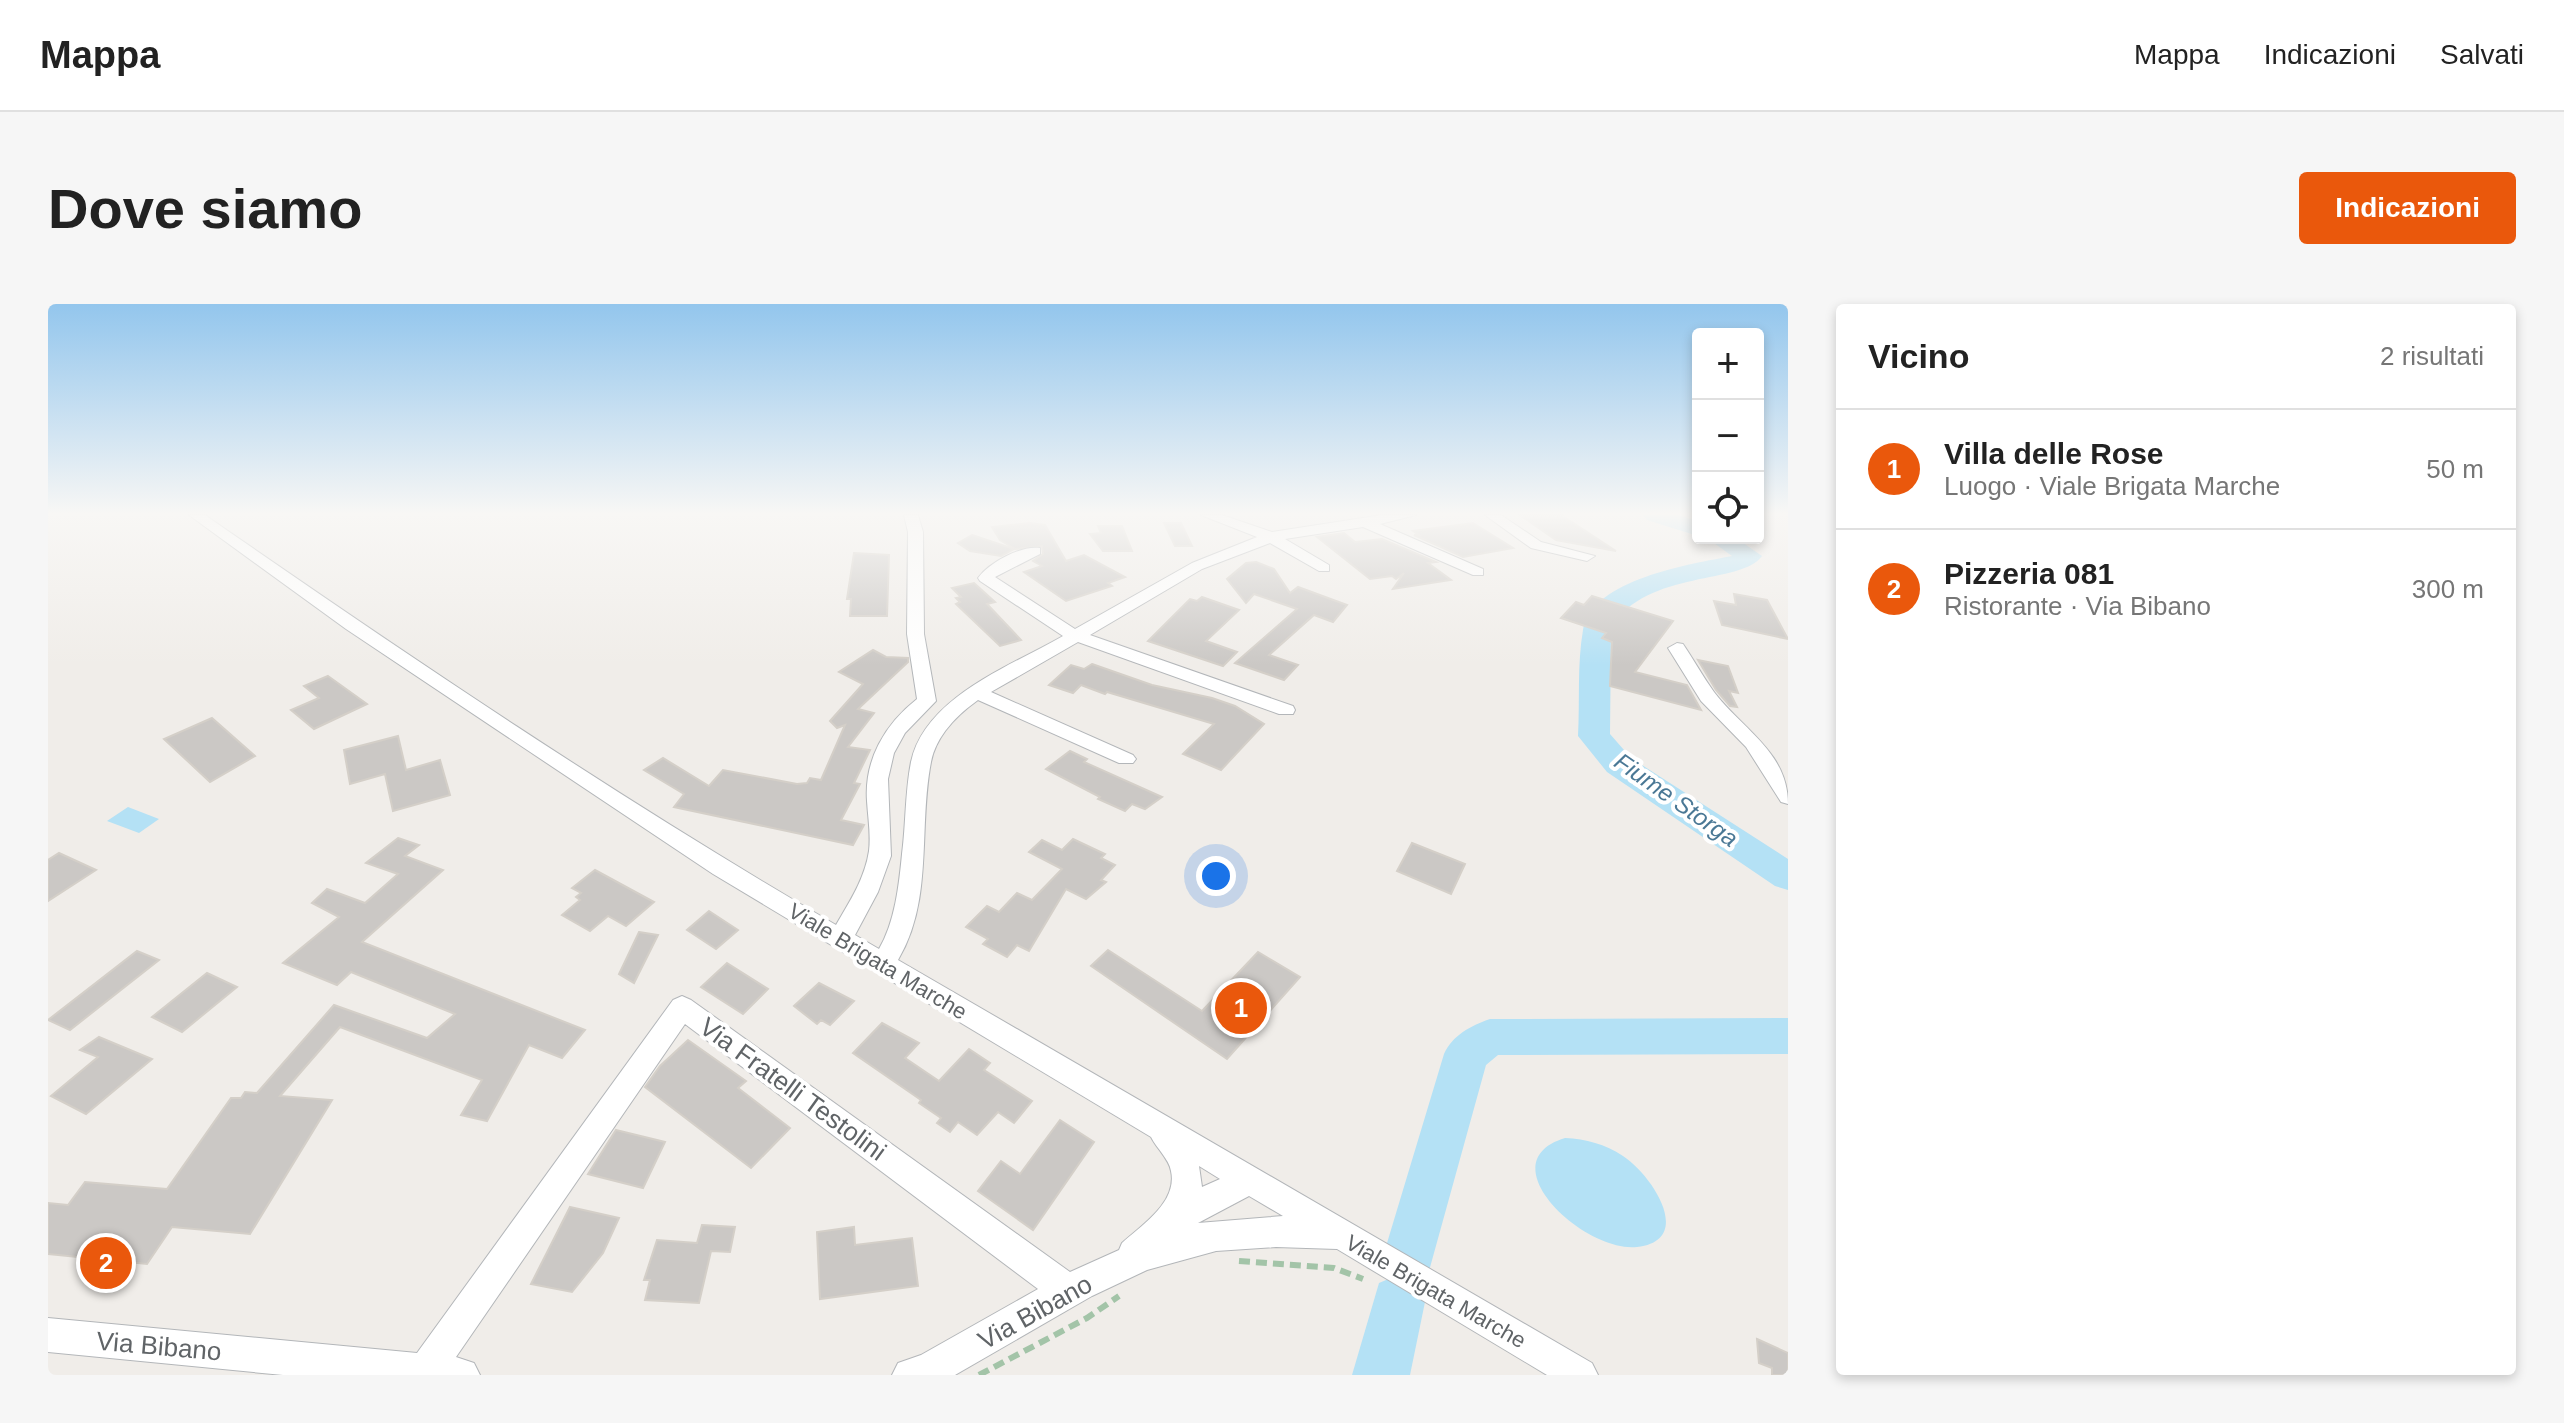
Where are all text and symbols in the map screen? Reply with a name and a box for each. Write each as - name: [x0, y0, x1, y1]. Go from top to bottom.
- text: Mappa: [40, 34, 160, 76]
- text: Mappa: [2134, 39, 2220, 70]
- text: Indicazioni: [2264, 39, 2396, 70]
- text: Salvati: [2440, 39, 2524, 70]
- button: Indicazioni: [2299, 172, 2516, 244]
- text: Dove siamo: [48, 177, 362, 240]
- map controls: [1692, 328, 1764, 544]
- button: +: [1692, 328, 1764, 400]
- text: Vicino: [1868, 337, 1969, 375]
- text: 2 risultati: [2380, 341, 2484, 371]
- button: −: [1692, 400, 1764, 472]
- text: Villa delle Rose: [1944, 437, 2164, 470]
- text: 1: [1887, 454, 1901, 484]
- text: 50 m: [2426, 454, 2484, 484]
- text: Luogo · Viale Brigata Marche: [1944, 471, 2280, 501]
- button: locate: [1692, 472, 1764, 544]
- text: Pizzeria 081: [1944, 557, 2114, 590]
- text: 2: [1887, 574, 1901, 604]
- text: 300 m: [2412, 574, 2484, 604]
- text: Ristorante · Via Bibano: [1944, 591, 2211, 621]
- water label: Fiume Storga: [1610, 747, 1743, 852]
- your location: [1196, 856, 1236, 896]
- street label: Viale Brigata Marche: [784, 898, 972, 1025]
- pin: 1: [1215, 978, 1267, 1038]
- street label: Via Fratelli Testolini: [694, 1011, 892, 1167]
- street label: Viale Brigata Marche: [1341, 1230, 1530, 1353]
- pin: 2: [80, 1233, 132, 1293]
- street label: Via Bibano: [973, 1269, 1097, 1355]
- street label: Via Bibano: [95, 1326, 223, 1366]

